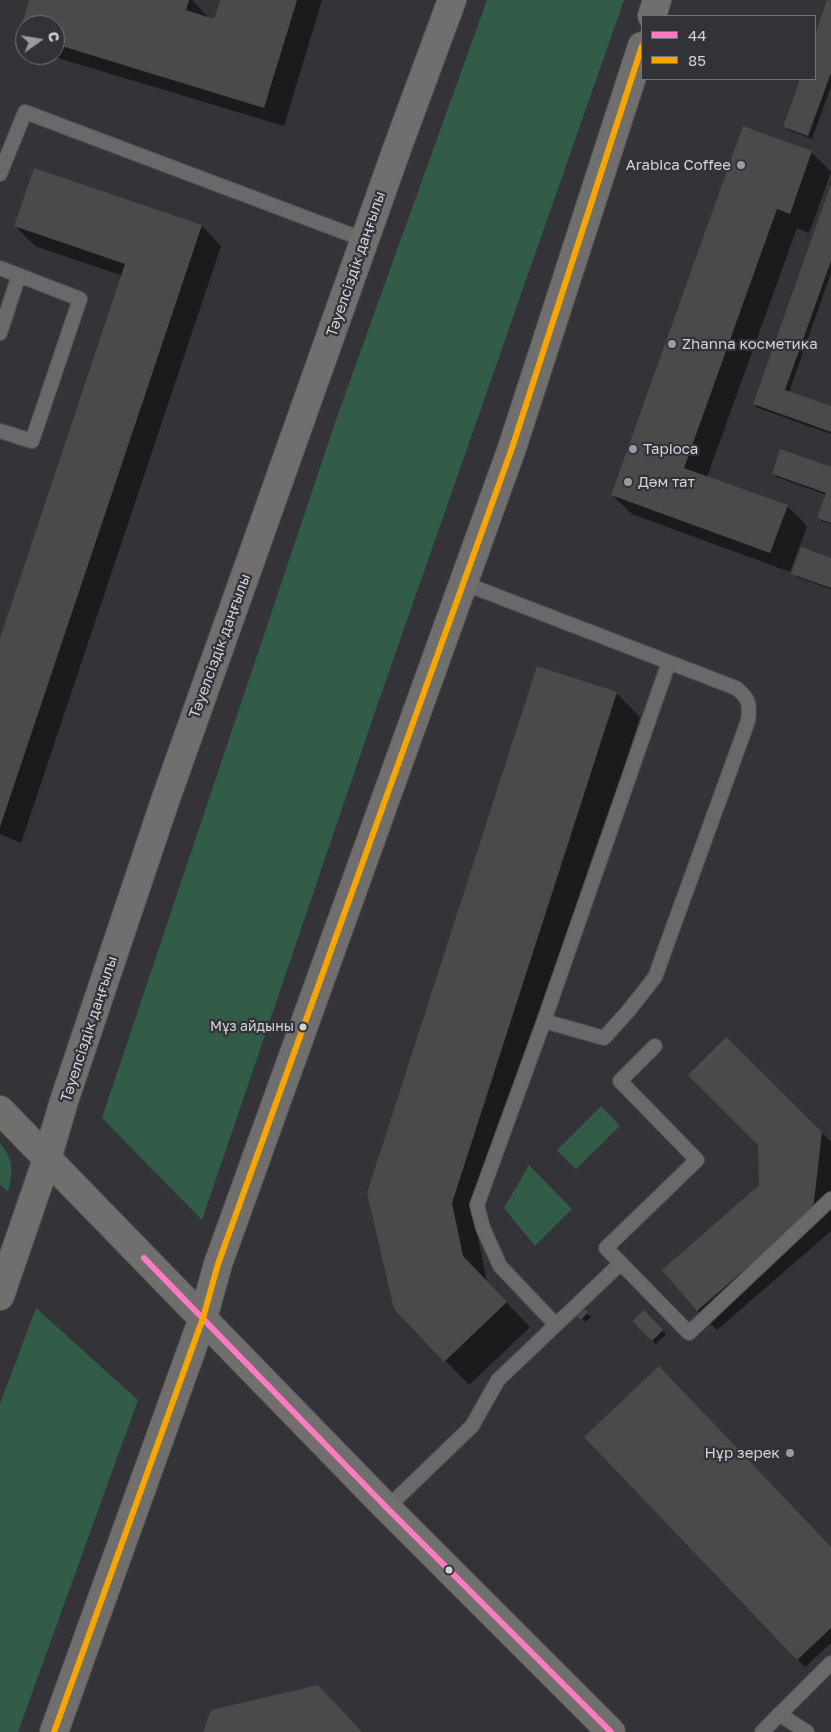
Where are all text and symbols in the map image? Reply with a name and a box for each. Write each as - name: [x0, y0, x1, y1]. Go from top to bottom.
- north arrow: [15, 15, 65, 65]
- legend: [641, 15, 816, 80]
- text: 44: [688, 26, 706, 44]
- text: С: [45, 30, 64, 43]
- text: 85: [688, 51, 706, 69]
- place label: Arabica Coffee: [626, 156, 731, 174]
- marker: Arabica Coffee: [735, 159, 747, 171]
- street label: Тәуелсіздік даңғылы: [323, 189, 389, 339]
- place label: Zhanna косметика: [682, 335, 818, 353]
- marker: Zhanna косметика: [666, 338, 678, 350]
- place label: Tapioca: [643, 440, 698, 458]
- marker: Tapioca: [627, 443, 639, 455]
- place label: Дәм тат: [638, 473, 695, 491]
- marker: Дәм тат: [622, 476, 634, 488]
- street label: Тәуелсіздік даңғылы: [185, 571, 255, 721]
- street label: Тәуелсіздік даңғылы: [57, 954, 121, 1104]
- place label: Мұз айдыны: [210, 1019, 294, 1035]
- marker: Мұз айдыны: [298, 1022, 308, 1032]
- place label: Нұр зерек: [704, 1444, 780, 1462]
- marker: Нұр зерек: [784, 1447, 796, 1459]
- unlabelled marker: [444, 1565, 454, 1575]

